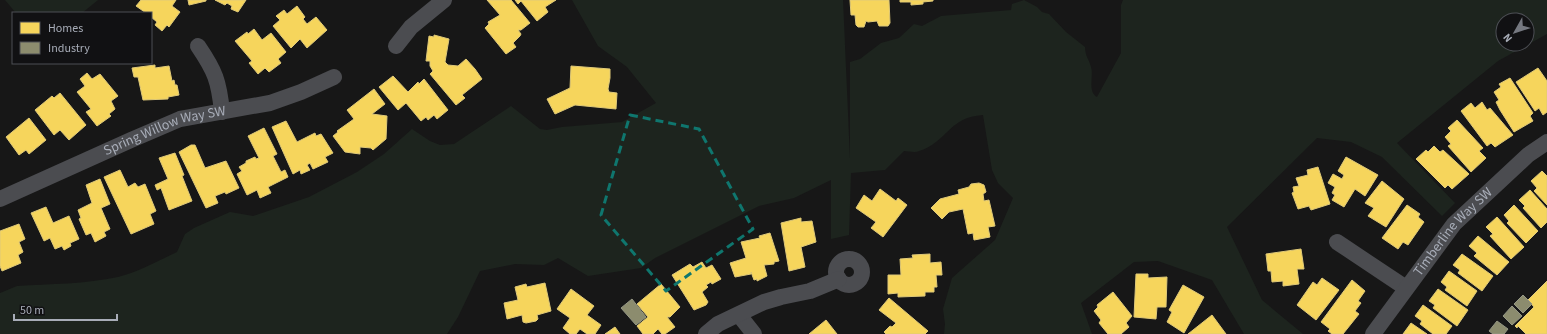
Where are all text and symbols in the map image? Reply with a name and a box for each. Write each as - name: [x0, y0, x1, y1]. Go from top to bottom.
- legend: [12, 12, 152, 64]
- north arrow: [1495, 12, 1535, 52]
- text: Homes: [48, 20, 83, 37]
- text: N: [1499, 30, 1516, 46]
- text: Industry: [48, 40, 90, 57]
- street label: Spring Willow Way SW: [100, 101, 227, 161]
- street label: Timberline Way SW: [1409, 183, 1497, 280]
- scale bar: [14, 296, 117, 322]
- text: 50 m: [20, 302, 44, 319]

